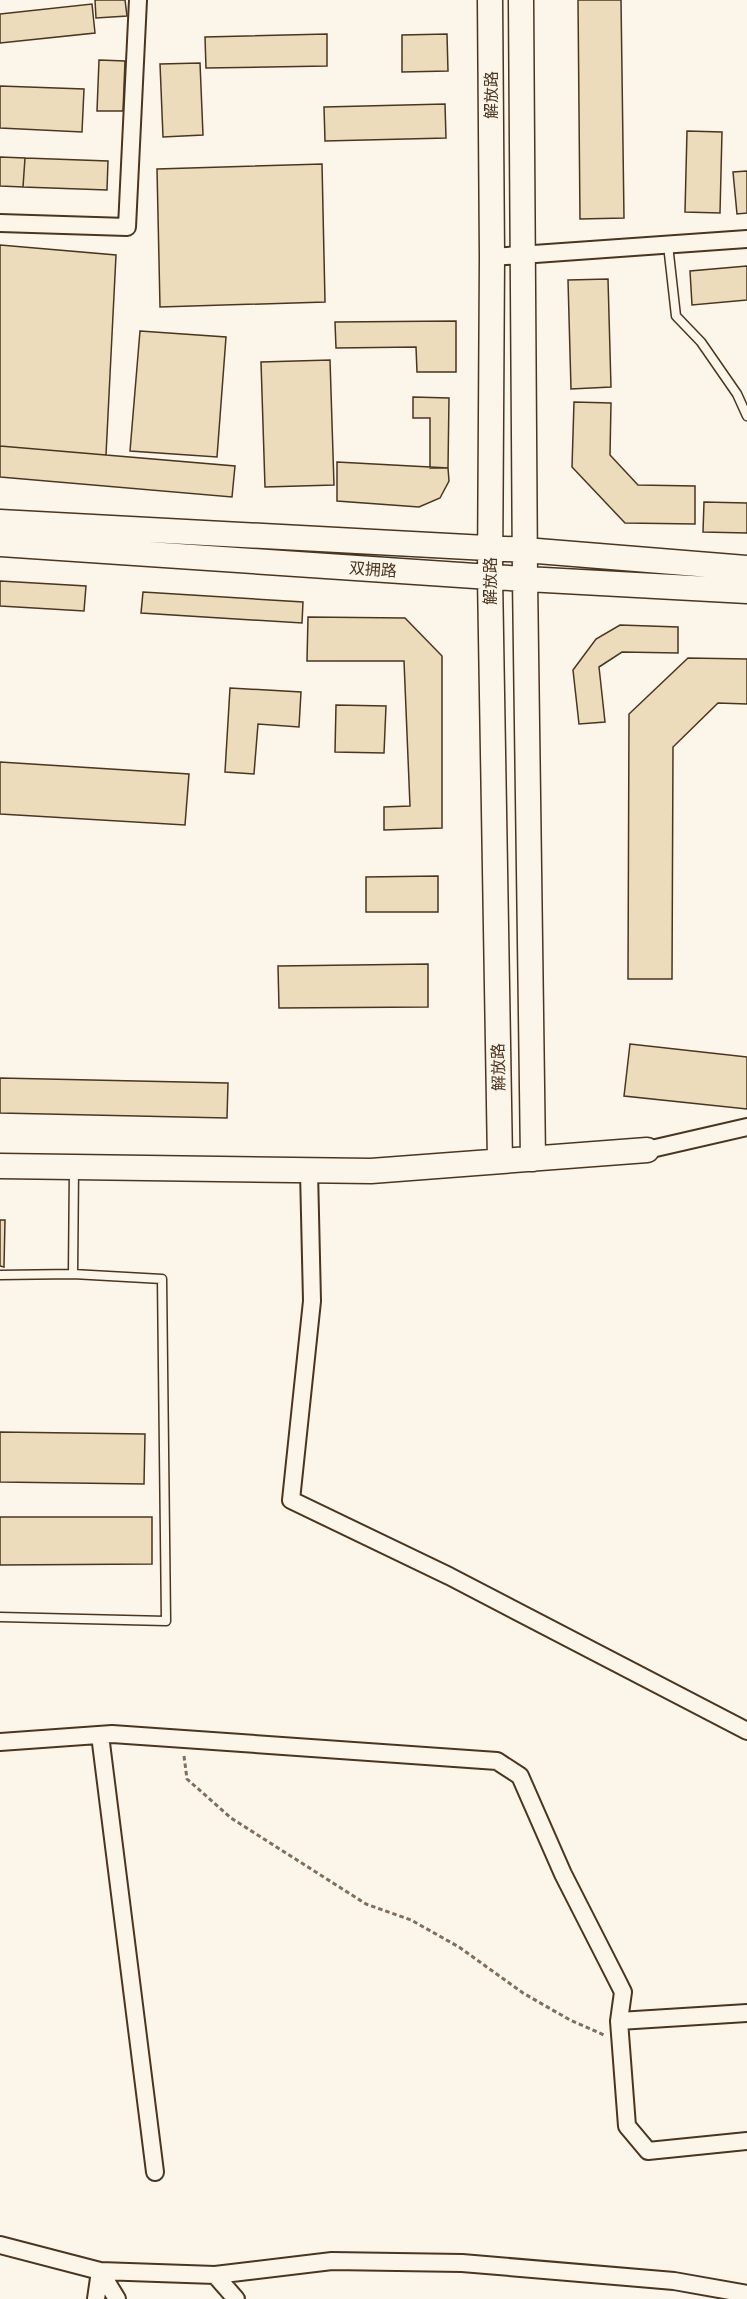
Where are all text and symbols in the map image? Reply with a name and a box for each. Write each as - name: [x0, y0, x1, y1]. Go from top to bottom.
- street label: 解放路: [482, 71, 501, 119]
- street label: 解放路: [481, 557, 500, 605]
- street label: 双拥路: [348, 558, 398, 581]
- street label: 解放路: [489, 1043, 508, 1091]

